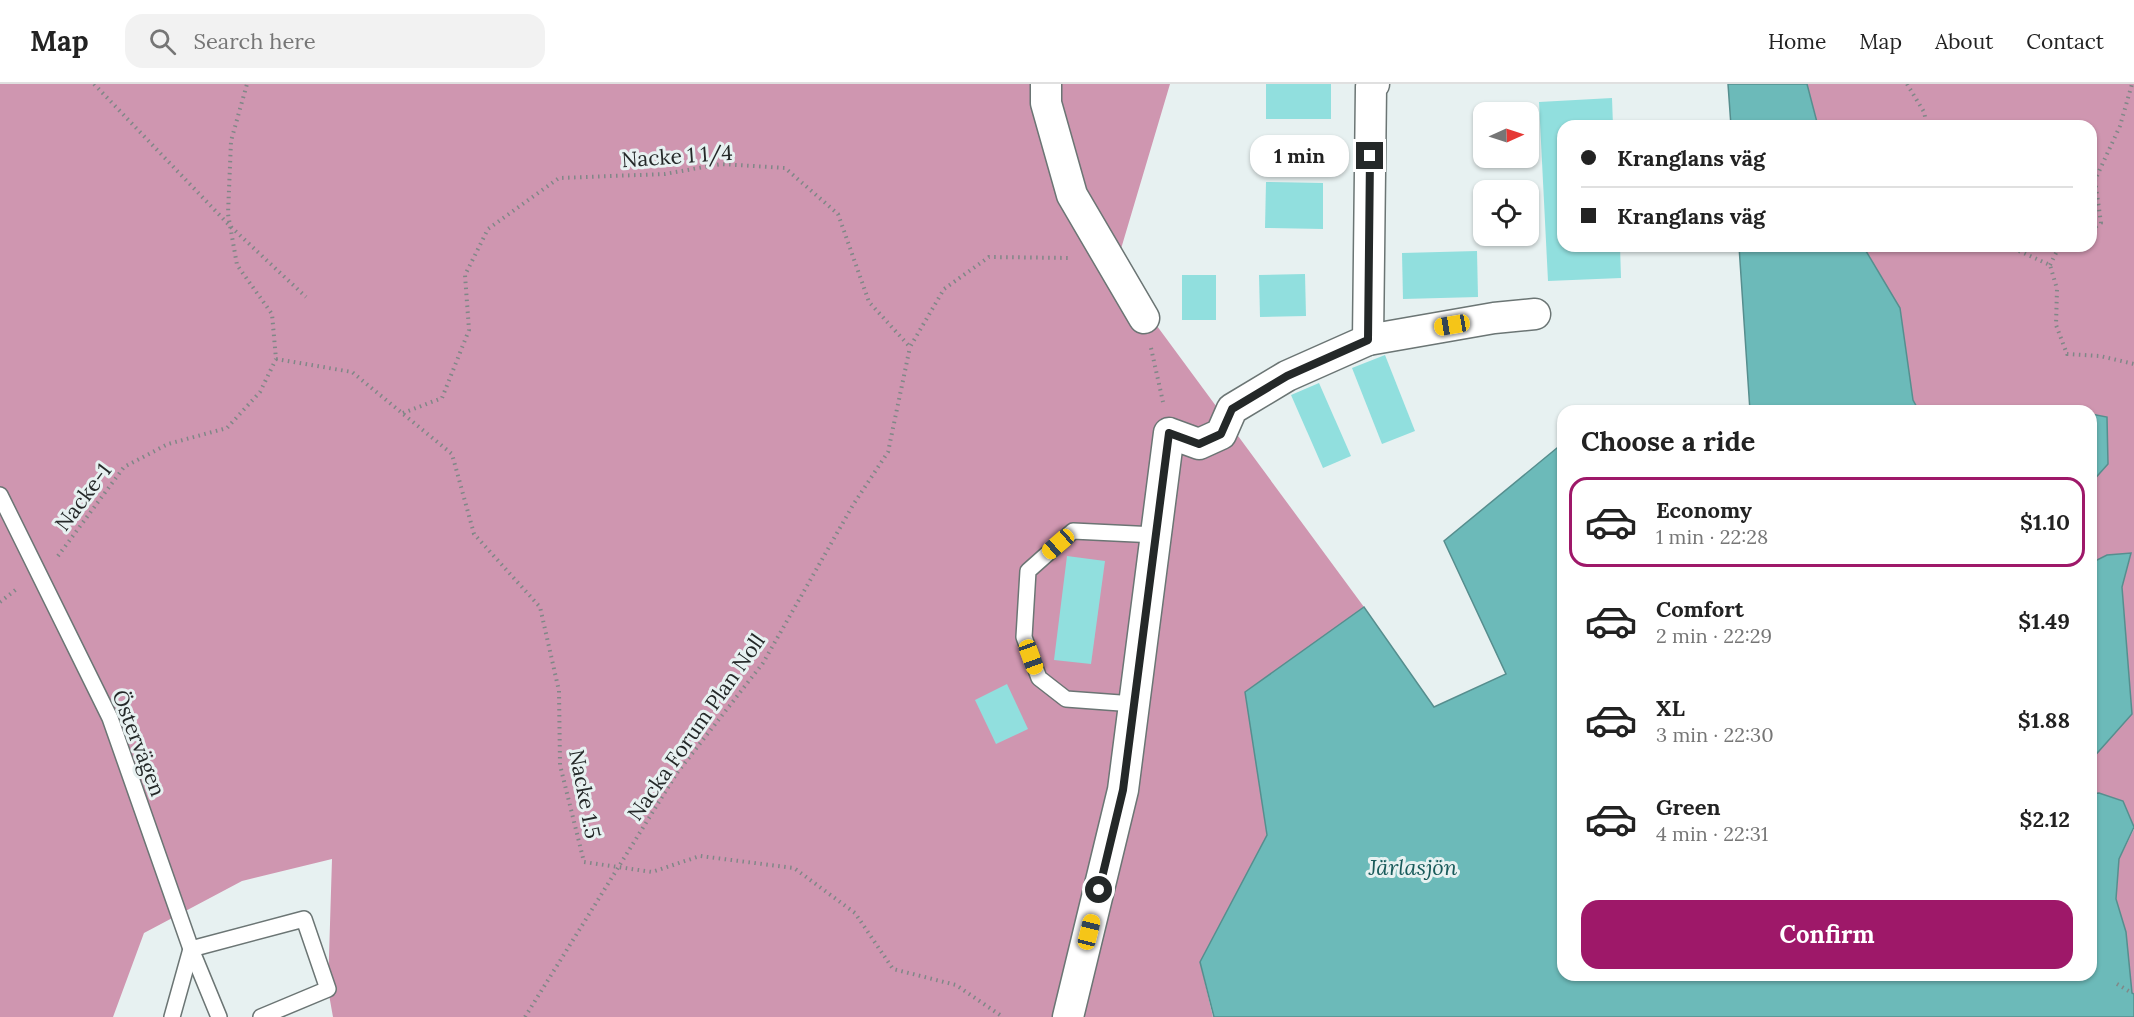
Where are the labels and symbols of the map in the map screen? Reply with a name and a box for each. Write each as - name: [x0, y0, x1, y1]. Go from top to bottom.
- north arrow: [1473, 102, 1539, 168]
- callout: 1 min: [1250, 135, 1349, 177]
- street label: Nacke 1 1/4: [621, 139, 733, 173]
- route end: [1356, 142, 1383, 169]
- car: [1433, 313, 1471, 337]
- street label: Nacke-1: [49, 458, 117, 536]
- car: [1039, 525, 1077, 563]
- street label: Nacka Forum Plan Noll: [621, 628, 771, 826]
- car: [1016, 637, 1046, 677]
- street label: Östervägen: [106, 686, 172, 800]
- street label: Nacke 1.5: [563, 747, 607, 841]
- water label: Järlasjön: [1368, 853, 1458, 881]
- route start: [1085, 876, 1112, 903]
- car: [1076, 912, 1102, 952]

